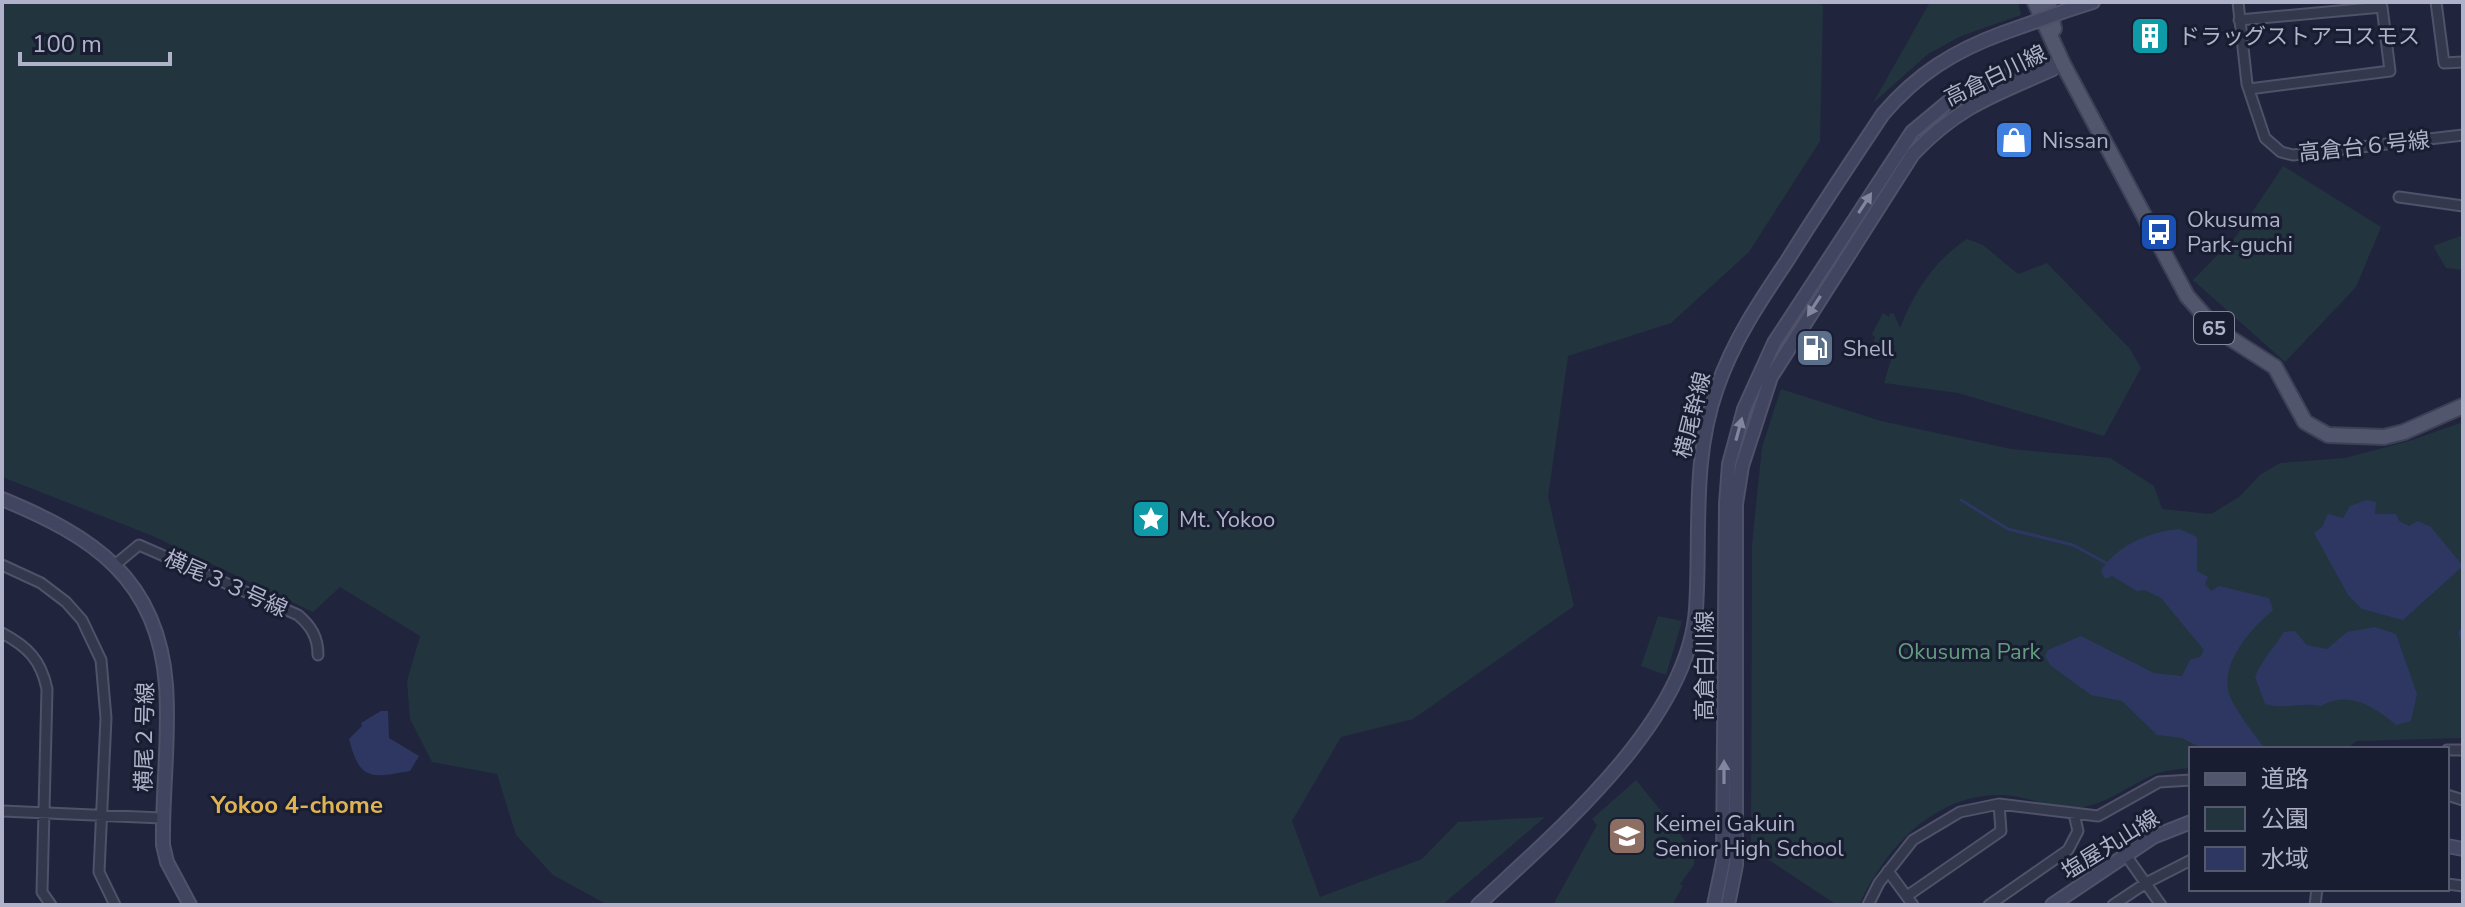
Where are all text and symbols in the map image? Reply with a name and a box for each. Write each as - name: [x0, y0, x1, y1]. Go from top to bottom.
- building icon: ドラッグストアコスモス: [2129, 15, 2171, 57]
- scale bar: [20, 16, 170, 66]
- place label: ドラッグストアコスモス: [2178, 22, 2420, 52]
- text: 100 m: [32, 28, 102, 60]
- street label: 高倉白川線: [1939, 38, 2051, 113]
- shop icon: Nissan: [1993, 119, 2035, 161]
- street label: 高倉台６号線: [2297, 125, 2431, 169]
- place label: Nissan: [2042, 126, 2109, 156]
- one-way arrow: [1857, 193, 1872, 214]
- place label: Okusuma Park-guchi: [2187, 205, 2293, 260]
- bus stop icon: Okusuma Park-guchi: [2138, 211, 2180, 253]
- one-way arrow: [1807, 295, 1822, 317]
- road number: 65: [2194, 312, 2234, 344]
- fuel station icon: Shell: [1794, 327, 1836, 369]
- place label: Shell: [1843, 334, 1894, 364]
- street label: 横尾幹線: [1668, 369, 1718, 462]
- one-way arrow: [1733, 417, 1745, 442]
- place icon: Mt. Yokoo: [1130, 498, 1172, 540]
- place label: Mt. Yokoo: [1179, 505, 1275, 535]
- street label: 横尾３３号線: [159, 543, 292, 624]
- street label: 高倉白川線: [1690, 611, 1720, 721]
- park label: Okusuma Park: [1897, 637, 2042, 667]
- street label: 横尾２号線: [129, 682, 161, 792]
- legend: [2189, 747, 2449, 891]
- one-way arrow: [1717, 759, 1730, 784]
- text: 道路: [2261, 763, 2309, 795]
- district label: Yokoo 4-chome: [210, 789, 383, 821]
- street label: 塩屋丸山線: [2056, 803, 2165, 887]
- text: 公園: [2261, 803, 2309, 835]
- place label: Keimei Gakuin Senior High School: [1655, 809, 1844, 864]
- school or university icon: Keimei Gakuin Senior High School: [1606, 815, 1648, 857]
- text: 水域: [2261, 843, 2309, 875]

